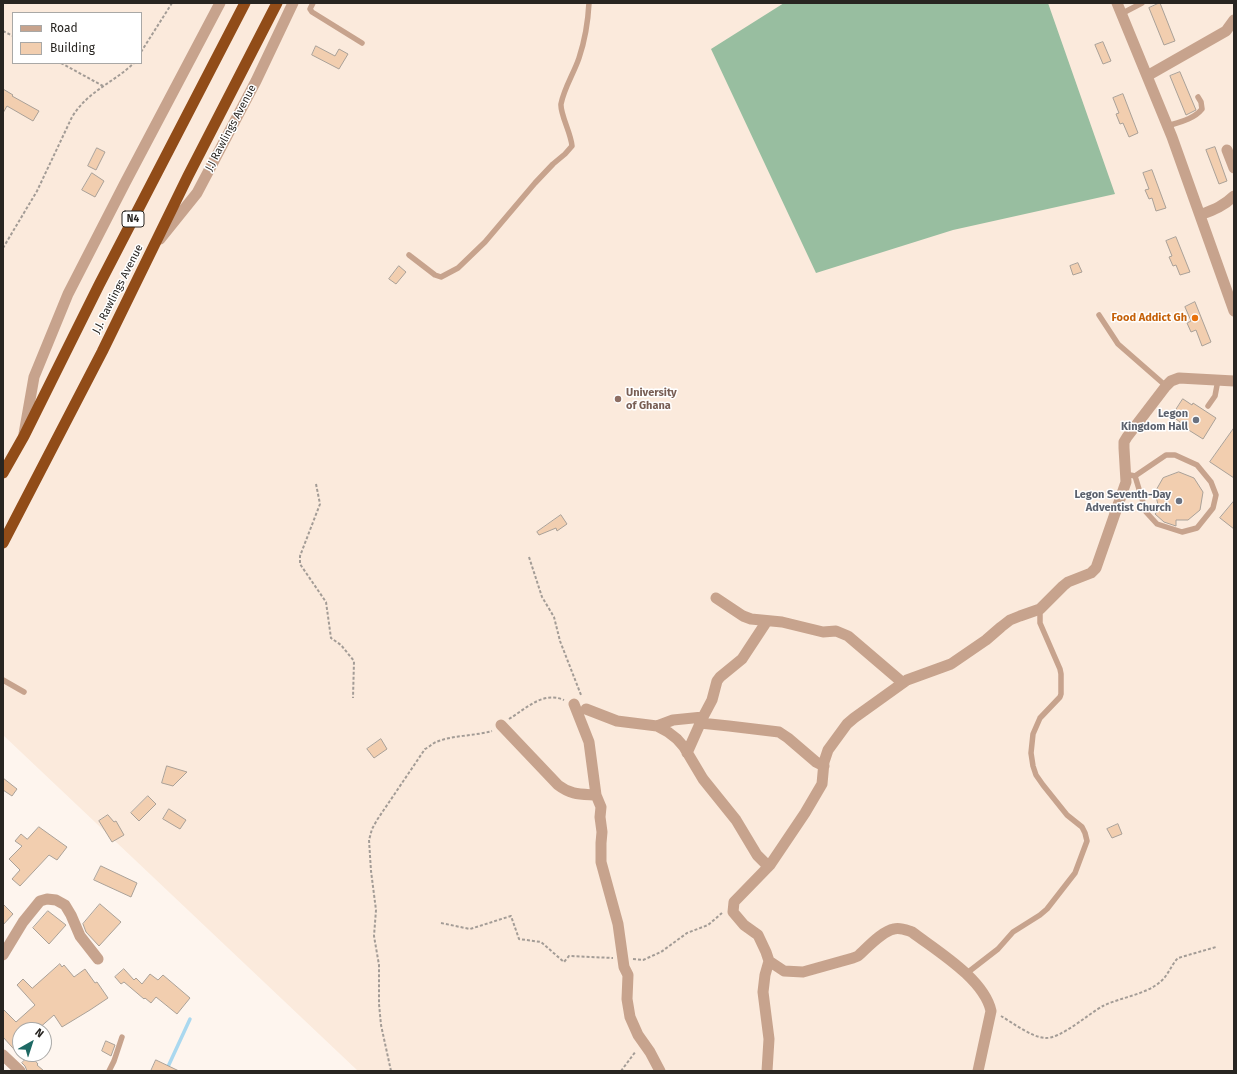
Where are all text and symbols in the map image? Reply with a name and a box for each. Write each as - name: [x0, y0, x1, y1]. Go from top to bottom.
- legend: [12, 12, 142, 64]
- text: Road: [50, 21, 78, 35]
- text: Building: [50, 41, 95, 55]
- street label: J.J Rawlings Avenue: [203, 83, 259, 173]
- road number: N4: [122, 211, 144, 227]
- street label: J.J. Rawlings Avenue: [90, 242, 146, 336]
- place label: Food Addict Gh: [1112, 311, 1187, 325]
- marker: Food Addict Gh: [1190, 313, 1200, 323]
- place label: University of Ghana: [626, 386, 677, 412]
- marker: University of Ghana: [613, 394, 623, 404]
- place label: Legon Kingdom Hall: [1121, 407, 1188, 433]
- marker: Legon Kingdom Hall: [1191, 415, 1201, 425]
- place label: Legon Seventh-Day Adventist Church: [1074, 488, 1171, 514]
- marker: Legon Seventh-Day Adventist Church: [1174, 496, 1184, 506]
- north arrow: [12, 1022, 52, 1062]
- text: N: [32, 1026, 46, 1040]

